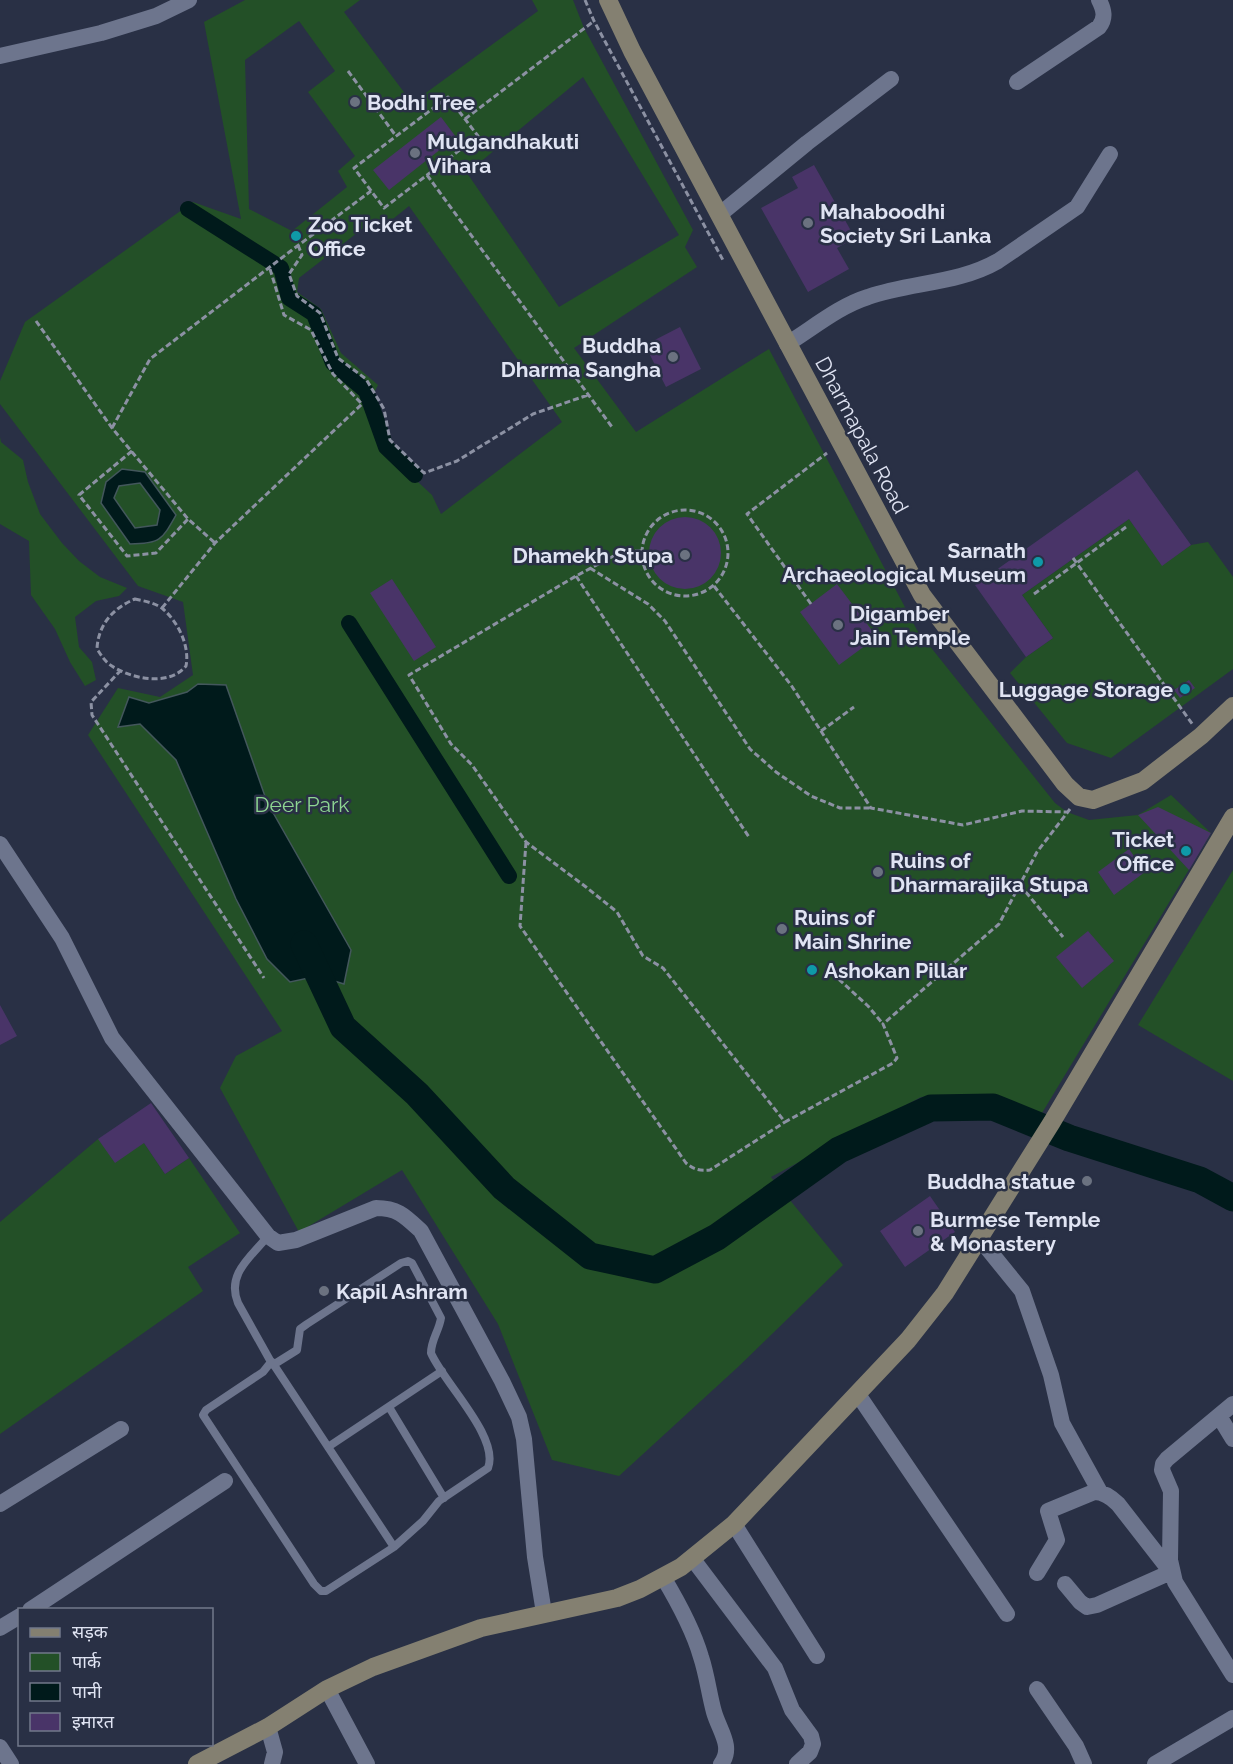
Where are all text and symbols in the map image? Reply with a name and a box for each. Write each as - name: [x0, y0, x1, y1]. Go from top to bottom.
- place label: Bodhi Tree: [367, 90, 476, 115]
- marker: Bodhi Tree: [348, 95, 362, 109]
- place label: Mulgandhakuti Vihara: [427, 129, 579, 178]
- marker: Mulgandhakuti Vihara: [408, 146, 422, 160]
- place label: Mahaboodhi Society Sri Lanka: [820, 199, 991, 248]
- place label: Zoo Ticket Office: [308, 212, 413, 261]
- marker: Mahaboodhi Society Sri Lanka: [801, 216, 815, 230]
- marker: Zoo Ticket Office: [289, 229, 303, 243]
- place label: Buddha Dharma Sangha: [501, 333, 661, 382]
- marker: Buddha Dharma Sangha: [666, 350, 680, 364]
- street label: Dharmapala Road: [810, 352, 914, 518]
- place label: Sarnath Archaeological Museum: [782, 538, 1026, 587]
- place label: Dhamekh Stupa: [513, 543, 673, 568]
- marker: Dhamekh Stupa: [678, 548, 692, 562]
- marker: Sarnath Archaeological Museum: [1031, 555, 1045, 569]
- place label: Digamber Jain Temple: [850, 601, 971, 650]
- marker: Digamber Jain Temple: [831, 618, 845, 632]
- place label: Luggage Storage: [999, 677, 1173, 702]
- marker: Luggage Storage: [1178, 682, 1192, 696]
- park label: Deer Park: [255, 792, 349, 817]
- place label: Ticket Office: [1112, 827, 1174, 876]
- marker: Ticket Office: [1179, 844, 1193, 858]
- place label: Ruins of Dharmarajika Stupa: [890, 848, 1088, 897]
- marker: Ruins of Dharmarajika Stupa: [871, 865, 885, 879]
- place label: Ruins of Main Shrine: [794, 905, 912, 954]
- marker: Ruins of Main Shrine: [775, 922, 789, 936]
- place label: Ashokan Pillar: [824, 958, 967, 983]
- marker: Ashokan Pillar: [805, 963, 819, 977]
- place label: Buddha statue: [927, 1169, 1075, 1194]
- marker: Buddha statue: [1080, 1174, 1094, 1188]
- place label: Burmese Temple & Monastery: [930, 1207, 1101, 1256]
- marker: Burmese Temple & Monastery: [911, 1224, 925, 1238]
- place label: Kapil Ashram: [336, 1279, 468, 1304]
- marker: Kapil Ashram: [317, 1284, 331, 1298]
- legend: [18, 1608, 213, 1746]
- text: सड़क: [72, 1621, 109, 1642]
- text: पार्क: [72, 1651, 102, 1672]
- text: पानी: [72, 1681, 102, 1702]
- text: इमारत: [72, 1711, 115, 1732]

